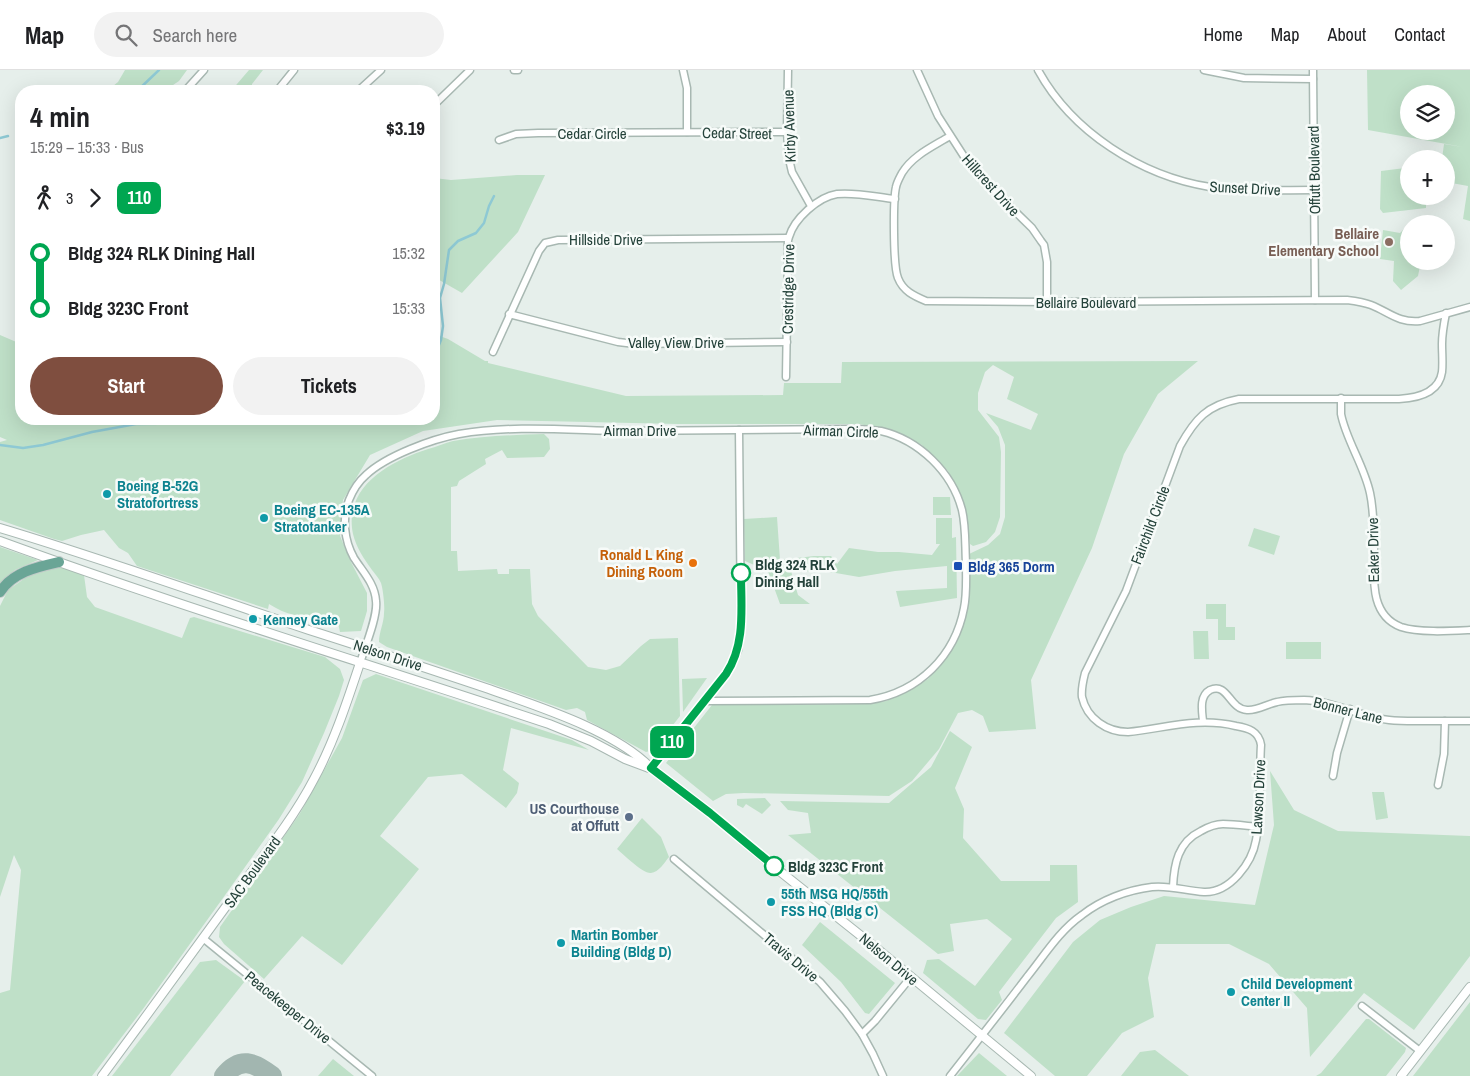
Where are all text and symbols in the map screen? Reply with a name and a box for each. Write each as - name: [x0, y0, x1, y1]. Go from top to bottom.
- search box: [94, 12, 444, 57]
- text: Map: [25, 19, 64, 51]
- icon: search: [112, 21, 140, 49]
- text: Search here: [152, 22, 237, 48]
- text: Home: [1203, 22, 1243, 47]
- text: Map: [1271, 22, 1300, 47]
- text: About: [1328, 22, 1366, 47]
- text: Contact: [1394, 22, 1445, 47]
- map controls: [1400, 85, 1455, 270]
- button: layers: [1400, 85, 1455, 140]
- street label: Kirby Avenue: [777, 89, 801, 163]
- text: 4 min: [30, 98, 90, 136]
- text: $3.19: [386, 115, 425, 141]
- street label: Cedar Street: [702, 122, 773, 144]
- street label: Cedar Circle: [557, 123, 627, 144]
- street label: Offutt Boulevard: [1303, 125, 1325, 215]
- text: 15:29 – 15:33 · Bus: [30, 136, 144, 158]
- street label: Hillcrest Drive: [957, 149, 1025, 221]
- button: +: [1400, 150, 1455, 205]
- street label: Sunset Drive: [1209, 176, 1281, 200]
- icon: walk: [30, 184, 58, 212]
- icon: forward: [81, 184, 109, 212]
- text: 110: [127, 185, 151, 210]
- text: 3: [66, 187, 73, 209]
- button: −: [1400, 215, 1455, 270]
- place label: Bellaire Elementary School: [1268, 223, 1379, 261]
- street label: Hillside Drive: [569, 229, 643, 250]
- marker: Bellaire Elementary School: [1383, 236, 1395, 248]
- text: Bldg 324 RLK Dining Hall: [68, 240, 255, 266]
- text: 15:32: [392, 242, 425, 264]
- street label: Crestridge Drive: [777, 244, 799, 334]
- street label: Bellaire Boulevard: [1036, 292, 1136, 313]
- text: Bldg 323C Front: [68, 295, 188, 321]
- text: 15:33: [392, 297, 425, 319]
- street label: Valley View Drive: [628, 332, 724, 353]
- button: Start: [30, 357, 223, 415]
- button: Tickets: [233, 357, 425, 415]
- street label: Airman Circle: [802, 419, 879, 443]
- street label: Airman Drive: [603, 420, 676, 441]
- place label: Boeing B-52G Stratofortress: [117, 475, 198, 513]
- street label: Fairchild Circle: [1125, 482, 1175, 567]
- marker: Boeing B-52G Stratofortress: [101, 488, 113, 500]
- place label: Boeing EC-135A Stratotanker: [274, 499, 370, 537]
- marker: Boeing EC-135A Stratotanker: [258, 512, 270, 524]
- street label: Eaker Drive: [1362, 517, 1384, 583]
- place label: Ronald L King Dining Room: [600, 544, 683, 582]
- place label: Bldg 324 RLK Dining Hall: [755, 554, 835, 592]
- place label: Bldg 365 Dorm: [968, 556, 1055, 577]
- marker: Ronald L King Dining Room: [687, 557, 699, 569]
- marker: Bldg 365 Dorm: [952, 560, 964, 572]
- marker: Bldg 324 RLK Dining Hall: [731, 563, 751, 583]
- place label: Kenney Gate: [263, 609, 338, 630]
- marker: Kenney Gate: [247, 613, 259, 625]
- street label: Nelson Drive: [351, 634, 425, 676]
- street label: Bonner Lane: [1311, 691, 1385, 729]
- line badge: 110: [643, 726, 701, 758]
- text: 110: [660, 729, 684, 754]
- street label: Lawson Drive: [1246, 759, 1270, 835]
- place label: US Courthouse at Offutt: [529, 798, 619, 836]
- marker: US Courthouse at Offutt: [623, 811, 635, 823]
- street label: SAC Boulevard: [219, 832, 285, 912]
- marker: Bldg 323C Front: [764, 856, 784, 876]
- place label: Bldg 323C Front: [788, 856, 883, 877]
- place label: 55th MSG HQ/55th FSS HQ (Bldg C): [781, 883, 888, 921]
- marker: 55th MSG HQ/55th FSS HQ (Bldg C): [765, 896, 777, 908]
- place label: Martin Bomber Building (Bldg D): [571, 924, 671, 962]
- street label: Travis Drive: [759, 928, 823, 987]
- street label: Nelson Drive: [855, 928, 923, 990]
- marker: Martin Bomber Building (Bldg D): [555, 937, 567, 949]
- street label: Peacekeeper Drive: [240, 966, 336, 1048]
- place label: Child Development Center II: [1241, 973, 1352, 1011]
- marker: Child Development Center II: [1225, 986, 1237, 998]

